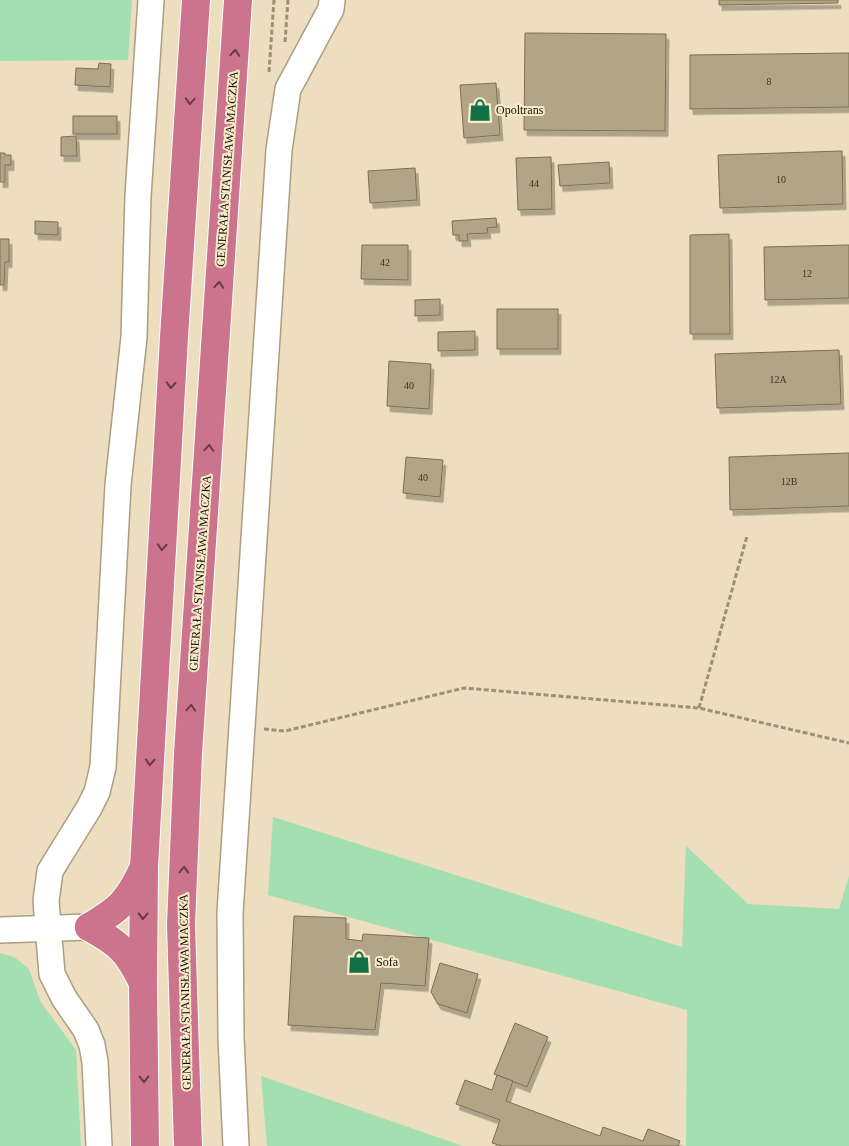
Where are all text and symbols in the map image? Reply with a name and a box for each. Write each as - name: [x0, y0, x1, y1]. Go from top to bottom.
- one-way arrow: [229, 49, 240, 57]
- street label: GENERAŁA STANISŁAWA MACZKA: [213, 70, 241, 267]
- house number: 8: [767, 76, 772, 87]
- one-way arrow: [184, 97, 195, 105]
- shop icon: Opoltrans: [467, 97, 493, 123]
- place label: Opoltrans: [496, 103, 544, 117]
- house number: 10: [776, 174, 786, 185]
- house number: 44: [529, 178, 539, 189]
- house number: 42: [380, 257, 390, 268]
- house number: 12: [802, 268, 812, 279]
- one-way arrow: [214, 281, 225, 289]
- house number: 12A: [769, 374, 787, 385]
- house number: 40: [404, 380, 414, 391]
- one-way arrow: [166, 382, 177, 390]
- one-way arrow: [203, 443, 214, 451]
- house number: 40: [418, 472, 428, 483]
- street label: GENERAŁA STANISŁAWA MACZKA: [186, 474, 214, 671]
- house number: 12B: [781, 476, 798, 487]
- one-way arrow: [157, 544, 168, 552]
- one-way arrow: [186, 703, 197, 711]
- one-way arrow: [144, 758, 155, 766]
- one-way arrow: [178, 866, 189, 874]
- street label: GENERAŁA STANISŁAWA MACZKA: [176, 894, 194, 1090]
- one-way arrow: [138, 912, 149, 920]
- shop icon: Sofa: [346, 949, 372, 975]
- place label: Sofa: [376, 955, 399, 969]
- one-way arrow: [139, 1075, 149, 1083]

